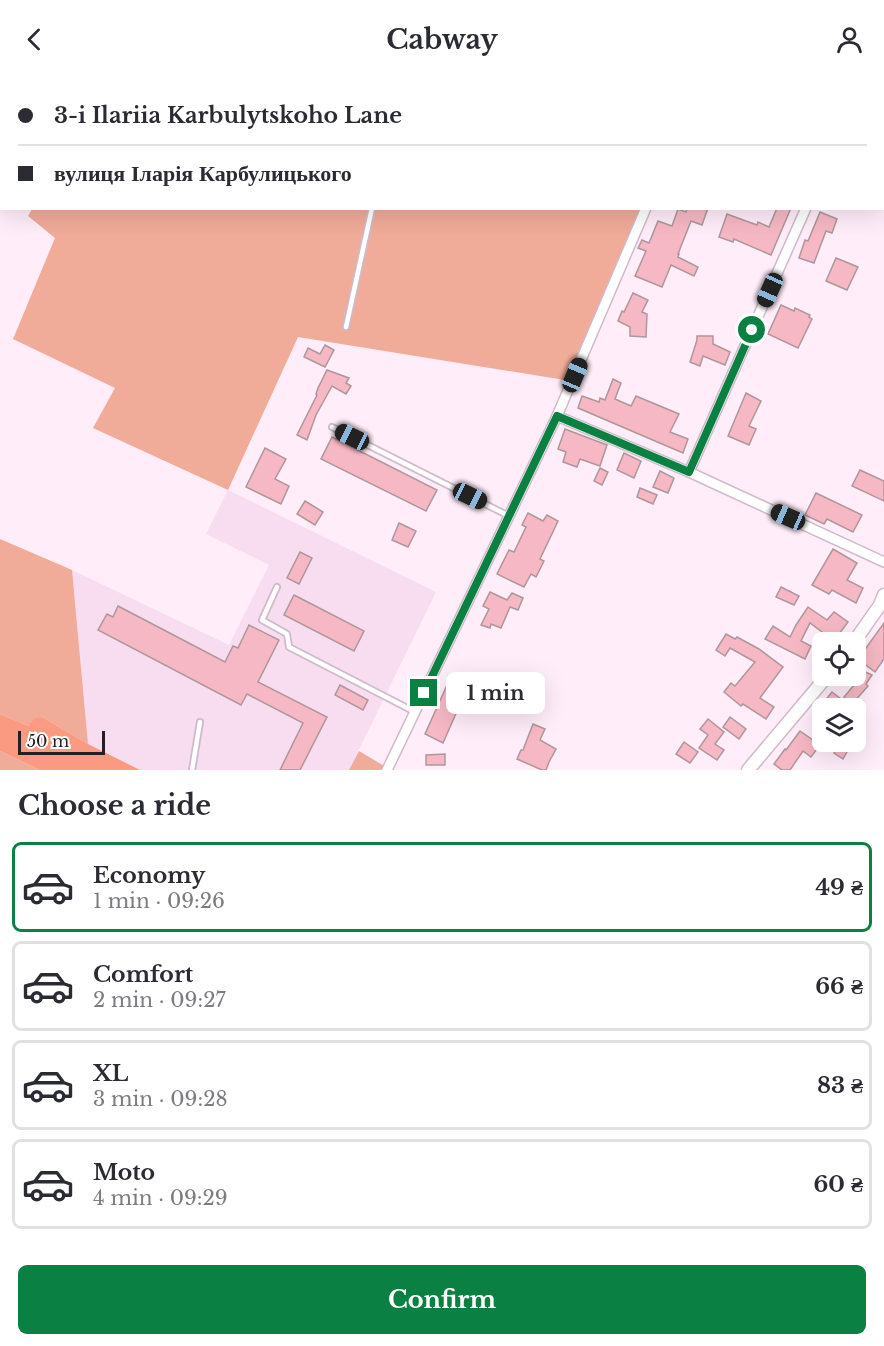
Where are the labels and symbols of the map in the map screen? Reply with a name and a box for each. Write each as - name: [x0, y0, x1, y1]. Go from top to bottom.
- car: [754, 270, 786, 310]
- route start: [738, 316, 765, 343]
- car: [560, 355, 590, 395]
- car: [332, 421, 372, 453]
- car: [450, 480, 490, 512]
- car: [768, 501, 808, 533]
- callout: 1 min: [445, 672, 544, 714]
- route end: [410, 679, 437, 706]
- scale bar: [18, 728, 105, 756]

